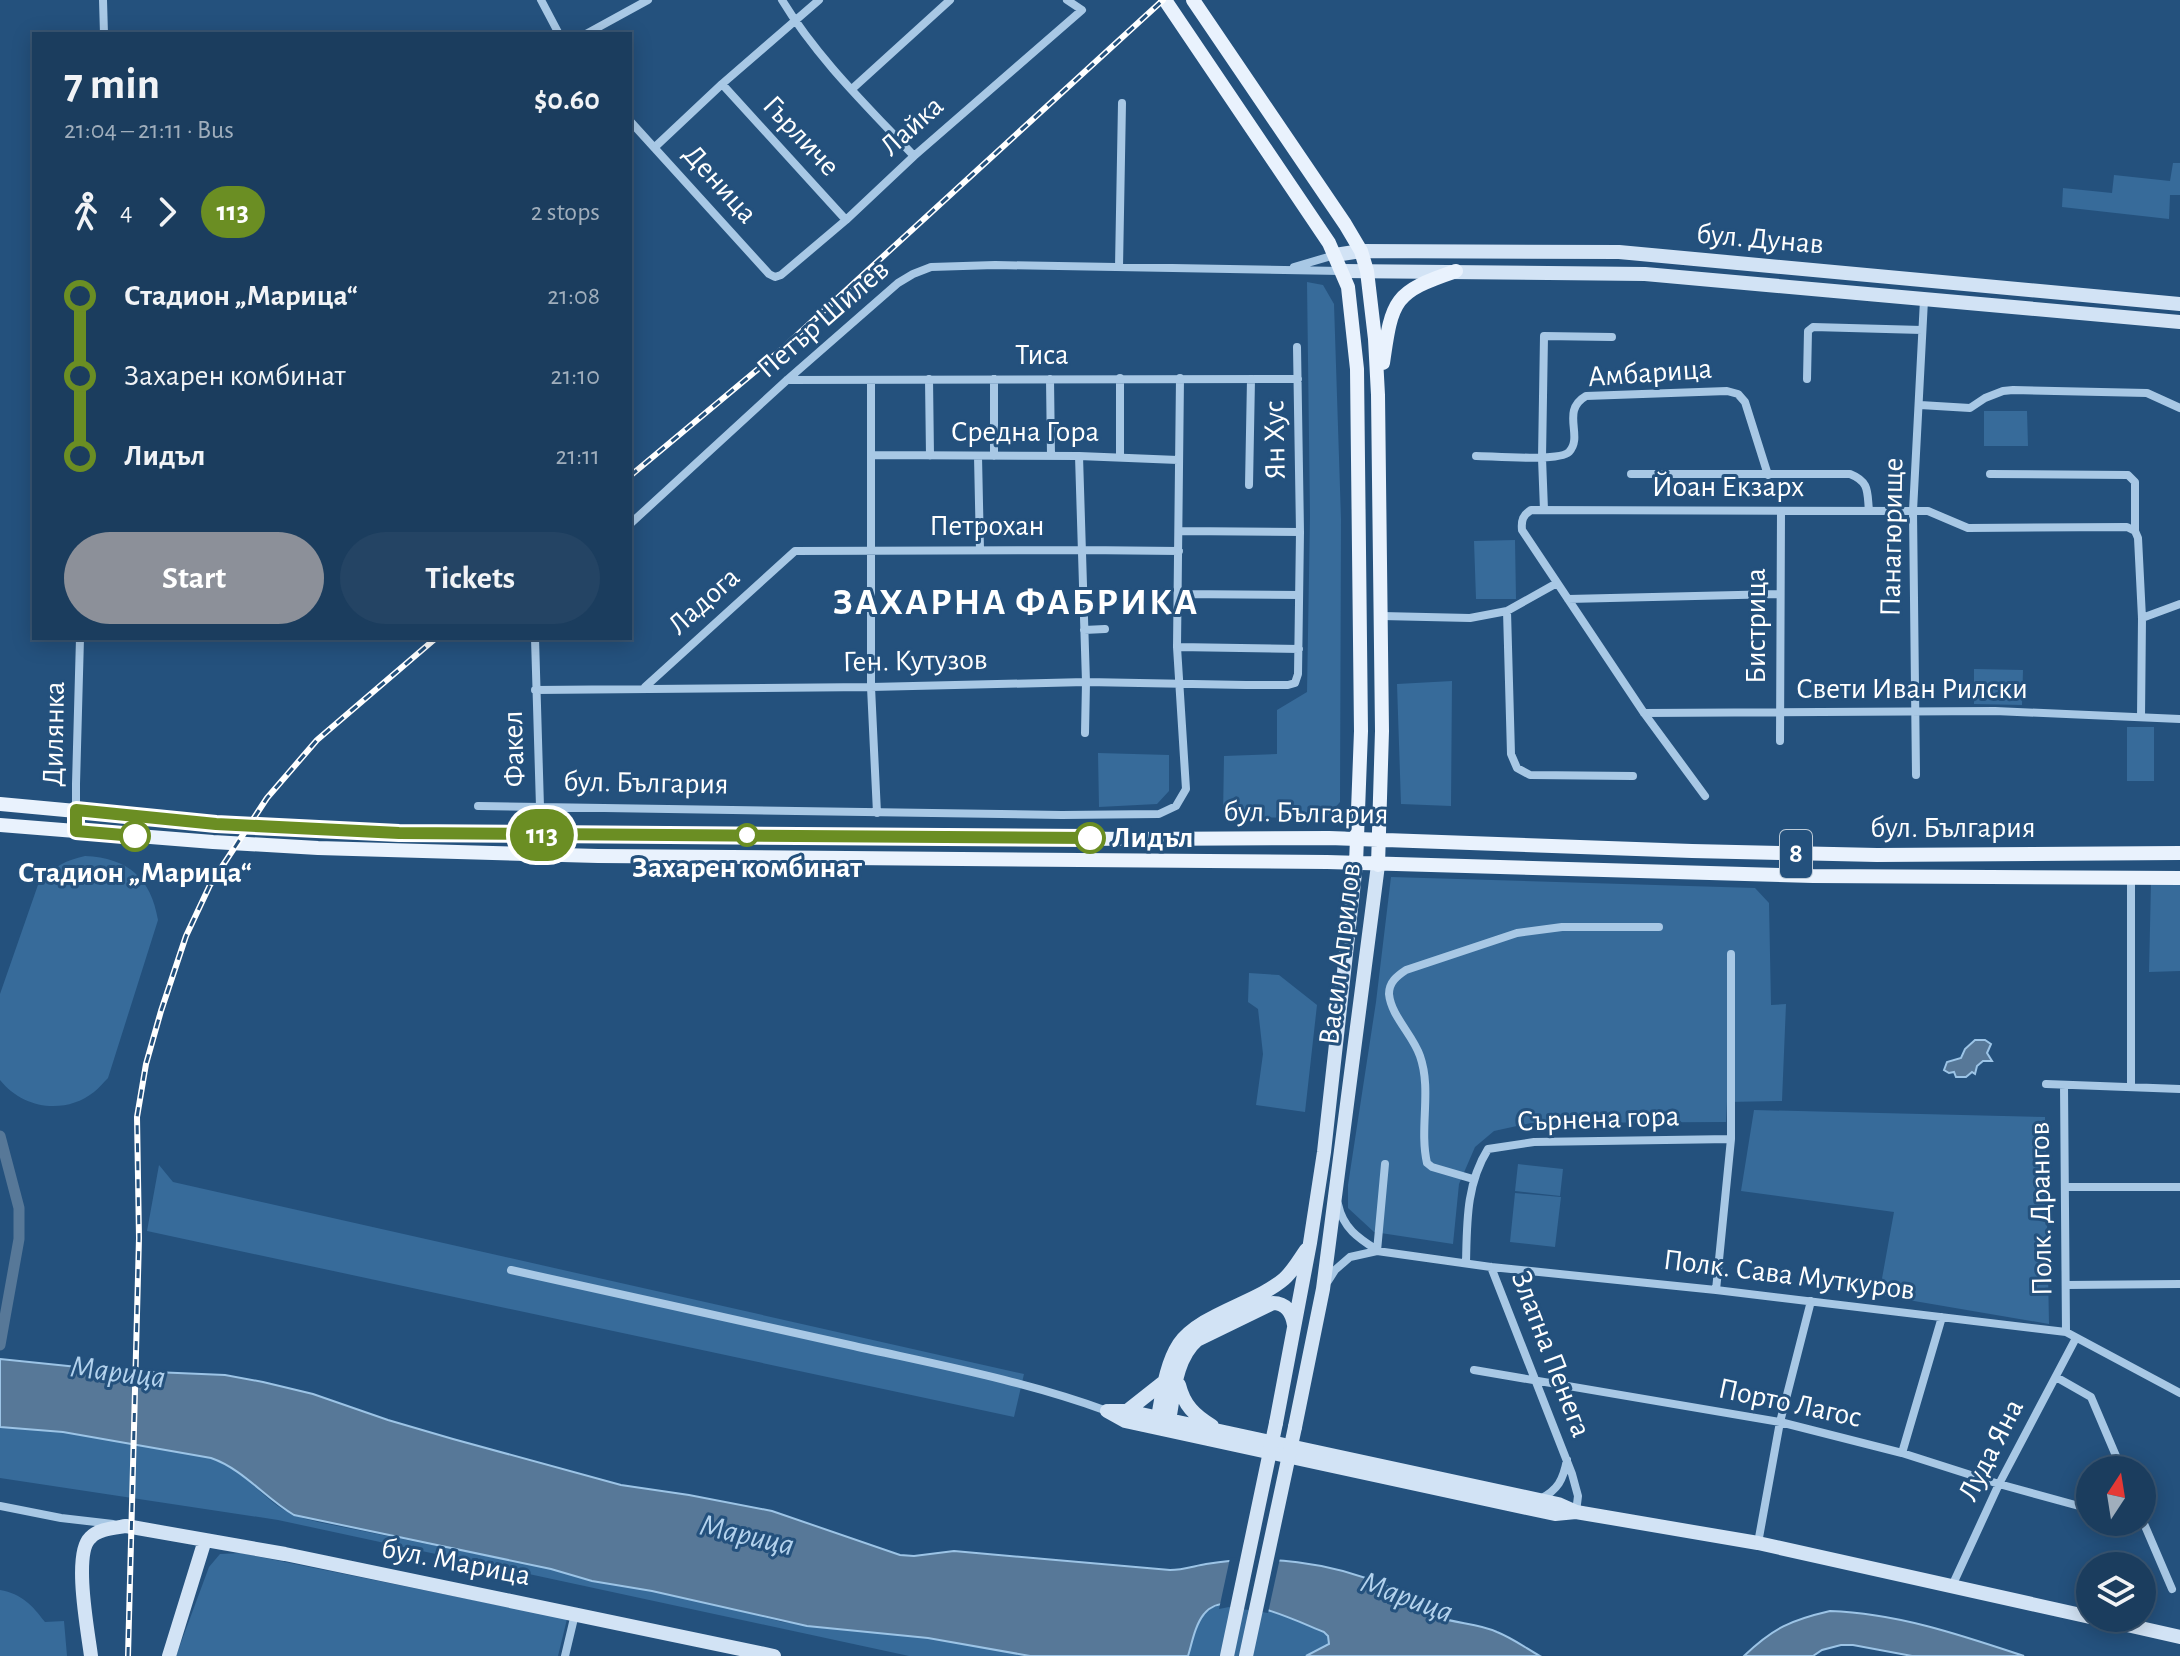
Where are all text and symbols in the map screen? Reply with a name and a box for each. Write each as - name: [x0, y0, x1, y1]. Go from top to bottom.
- text: 7 min: [64, 63, 160, 107]
- text: $0.60: [534, 85, 600, 115]
- street label: Гърличе: [757, 90, 845, 182]
- street label: Лайка: [875, 90, 949, 162]
- text: 21:04 – 21:11 · Bus: [64, 117, 234, 143]
- street label: Деница: [677, 139, 763, 229]
- icon: walk: [64, 190, 108, 234]
- icon: forward: [145, 190, 189, 234]
- text: 113: [217, 198, 249, 226]
- text: 4: [120, 199, 133, 225]
- text: 2 stops: [531, 199, 600, 225]
- street label: бул. Дунав: [1695, 218, 1825, 260]
- street label: Петър Шилев: [751, 254, 895, 384]
- text: Стадион „Марица“: [124, 281, 358, 311]
- text: 21:08: [547, 283, 600, 309]
- street label: Тиса: [1015, 340, 1069, 370]
- street label: Амбарица: [1587, 354, 1713, 392]
- text: Захарен комбинат: [124, 361, 346, 391]
- text: 21:10: [551, 363, 600, 389]
- street label: Ян Хус: [1259, 400, 1291, 480]
- street label: Средна Гора: [951, 417, 1099, 447]
- text: Лидъл: [124, 441, 205, 471]
- text: 21:11: [555, 443, 600, 469]
- street label: Панагюрище: [1876, 457, 1908, 617]
- street label: Йоан Екзарх: [1652, 471, 1804, 502]
- street label: Петрохан: [929, 511, 1045, 541]
- button: Start: [64, 532, 324, 624]
- button: Tickets: [340, 532, 600, 624]
- street label: Ладога: [663, 562, 745, 640]
- street label: Бистрица: [1741, 568, 1771, 684]
- district label: ЗАХАРНА ФАБРИКА: [833, 584, 1199, 622]
- street label: Ген. Кутузов: [842, 645, 988, 677]
- street label: Свети Иван Рилски: [1796, 674, 2028, 704]
- street label: Дилянка: [38, 681, 70, 787]
- street label: Факел: [498, 710, 530, 788]
- street label: бул. България: [563, 767, 729, 799]
- street label: бул. България: [1223, 797, 1389, 829]
- line badge: 113: [496, 809, 588, 861]
- street label: бул. България: [1870, 813, 2036, 843]
- marker: Стадион „Марица“: [120, 821, 150, 851]
- text: 113: [526, 821, 558, 849]
- marker: Лидъл: [1075, 823, 1105, 853]
- place label: Лидъл: [1112, 823, 1193, 853]
- marker: Захарен комбинат: [736, 824, 758, 846]
- road number: 8: [1780, 830, 1812, 878]
- place label: Захарен комбинат: [632, 853, 862, 883]
- place label: Стадион „Марица“: [18, 858, 252, 888]
- street label: Васил Априлов: [1314, 861, 1366, 1047]
- street label: Сърнена гора: [1516, 1101, 1680, 1137]
- street label: Полк. Дрангов: [2024, 1121, 2058, 1297]
- street label: Полк. Сава Муткуров: [1661, 1245, 1917, 1305]
- street label: Златна Пенега: [1506, 1267, 1596, 1441]
- water label: Марица: [68, 1350, 167, 1395]
- street label: Порто Лагос: [1716, 1373, 1864, 1433]
- street label: Луда Яна: [1953, 1394, 2029, 1506]
- north arrow: [2076, 1456, 2156, 1536]
- map controls: [2076, 1456, 2156, 1632]
- water label: Марица: [697, 1509, 797, 1562]
- street label: бул. Марица: [379, 1533, 533, 1591]
- button: layers: [2076, 1552, 2156, 1632]
- water label: Марица: [1356, 1566, 1457, 1629]

